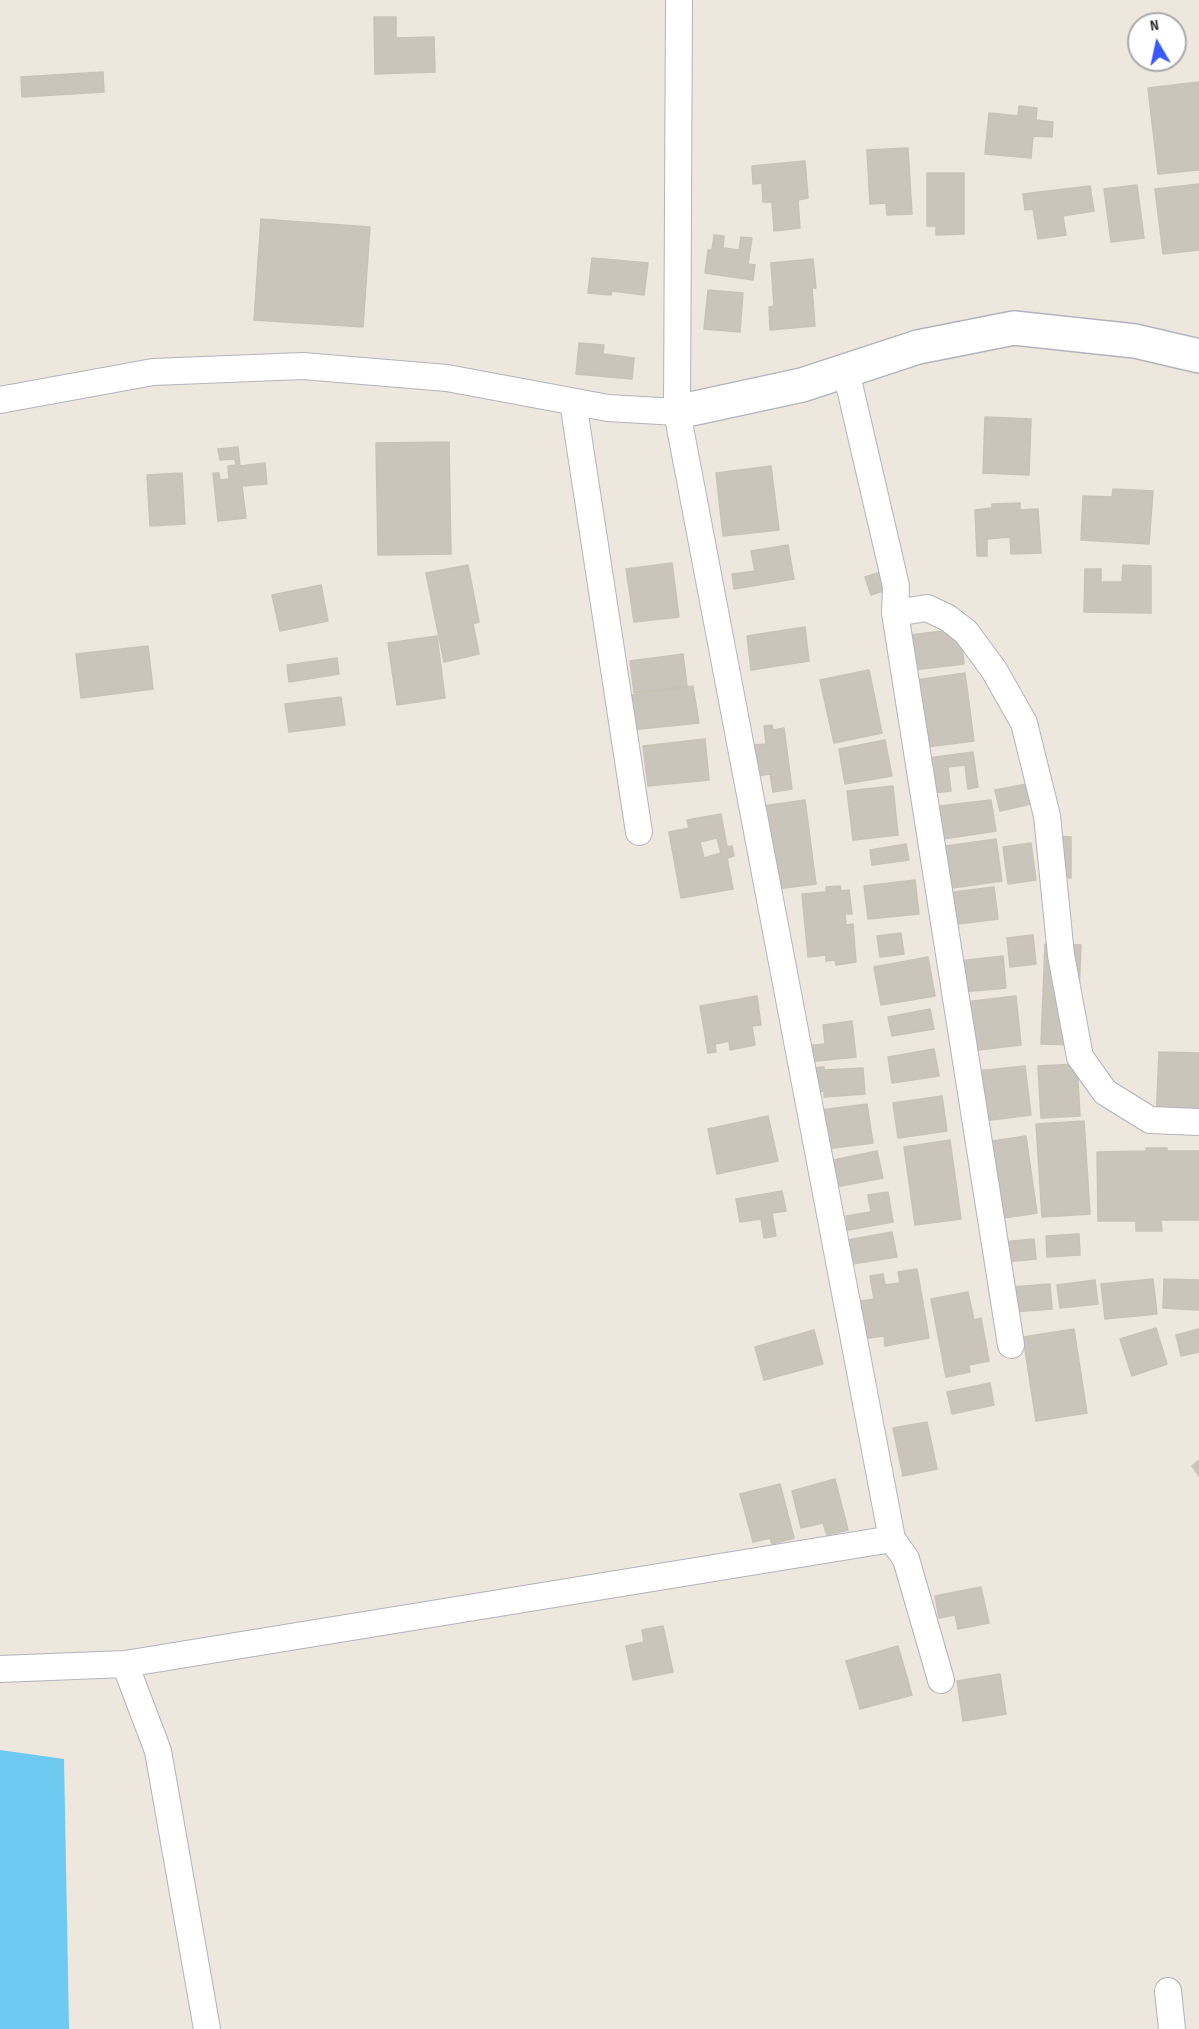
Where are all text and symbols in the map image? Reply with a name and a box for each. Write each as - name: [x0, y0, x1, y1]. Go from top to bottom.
- north arrow: [1127, 12, 1187, 72]
- text: N: [1149, 16, 1160, 36]

